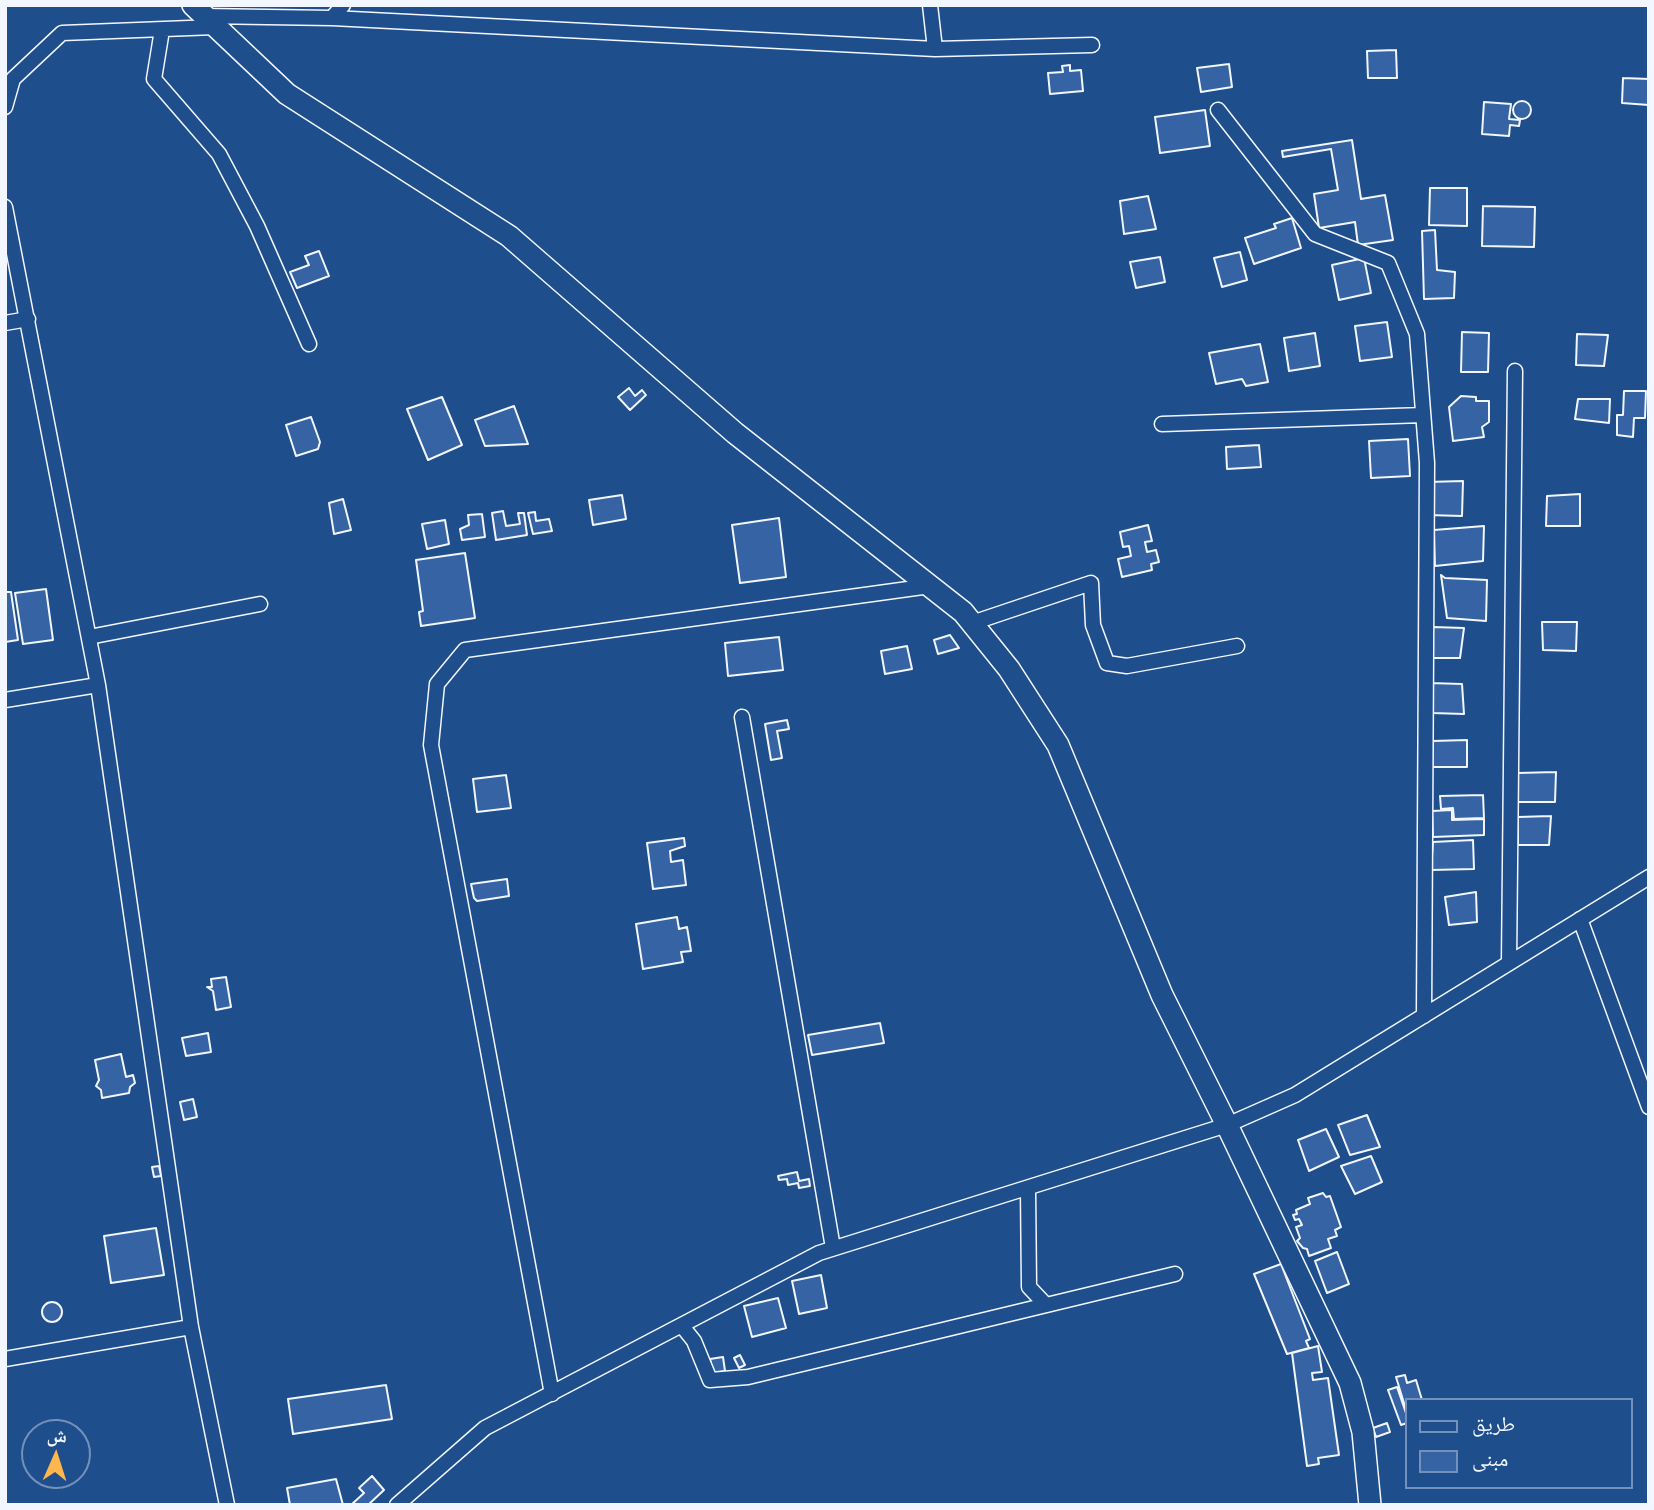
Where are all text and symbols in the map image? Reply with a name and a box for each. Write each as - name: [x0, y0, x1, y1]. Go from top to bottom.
- legend: [1406, 1398, 1633, 1489]
- text: طريق: [1472, 1409, 1515, 1437]
- north arrow: [21, 1419, 91, 1489]
- text: ش: [46, 1423, 68, 1448]
- text: مبنى: [1472, 1444, 1508, 1472]

